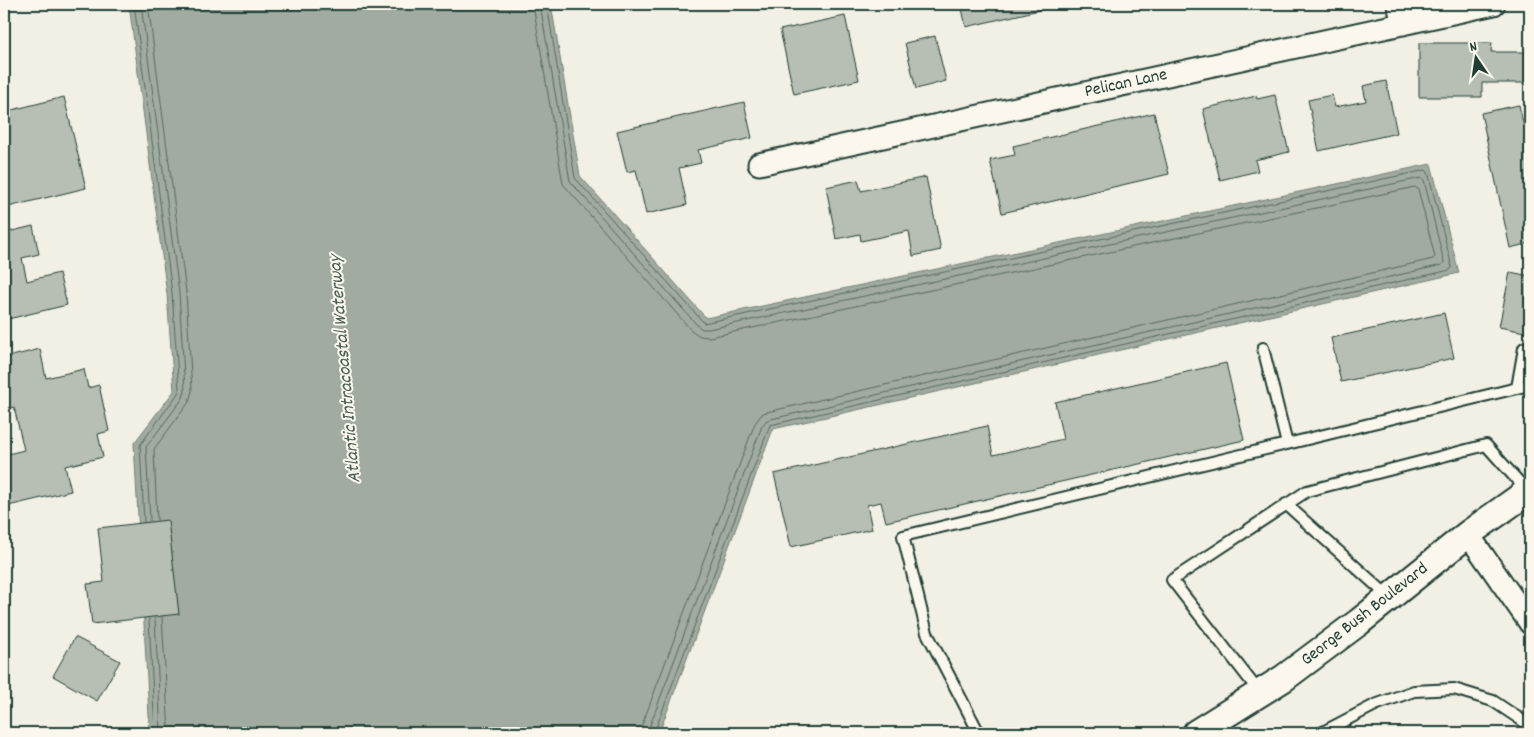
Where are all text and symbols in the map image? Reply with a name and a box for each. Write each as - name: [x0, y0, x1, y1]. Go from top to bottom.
- north arrow: [1452, 32, 1502, 82]
- text: N: [1468, 37, 1479, 58]
- street label: Pelican Lane: [1082, 63, 1170, 105]
- water label: Atlantic Intracoastal Waterway: [322, 252, 369, 484]
- street label: George Bush Boulevard: [1296, 557, 1434, 673]

